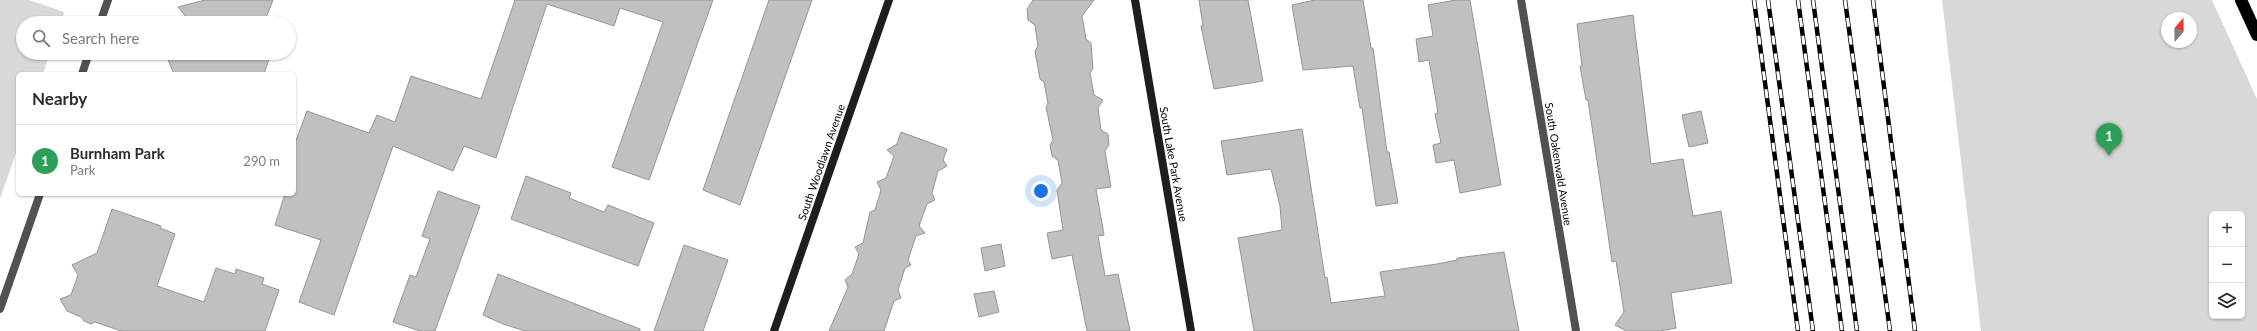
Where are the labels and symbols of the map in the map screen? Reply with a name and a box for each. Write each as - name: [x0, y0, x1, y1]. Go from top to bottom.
- north arrow: [2161, 12, 2197, 48]
- street label: South Woodlawn Avenue: [795, 102, 847, 222]
- street label: South Oakenwald Avenue: [1543, 102, 1575, 227]
- street label: South Lake Park Avenue: [1157, 105, 1191, 223]
- pin: 1: [2096, 123, 2122, 156]
- your location: [1031, 181, 1051, 201]

